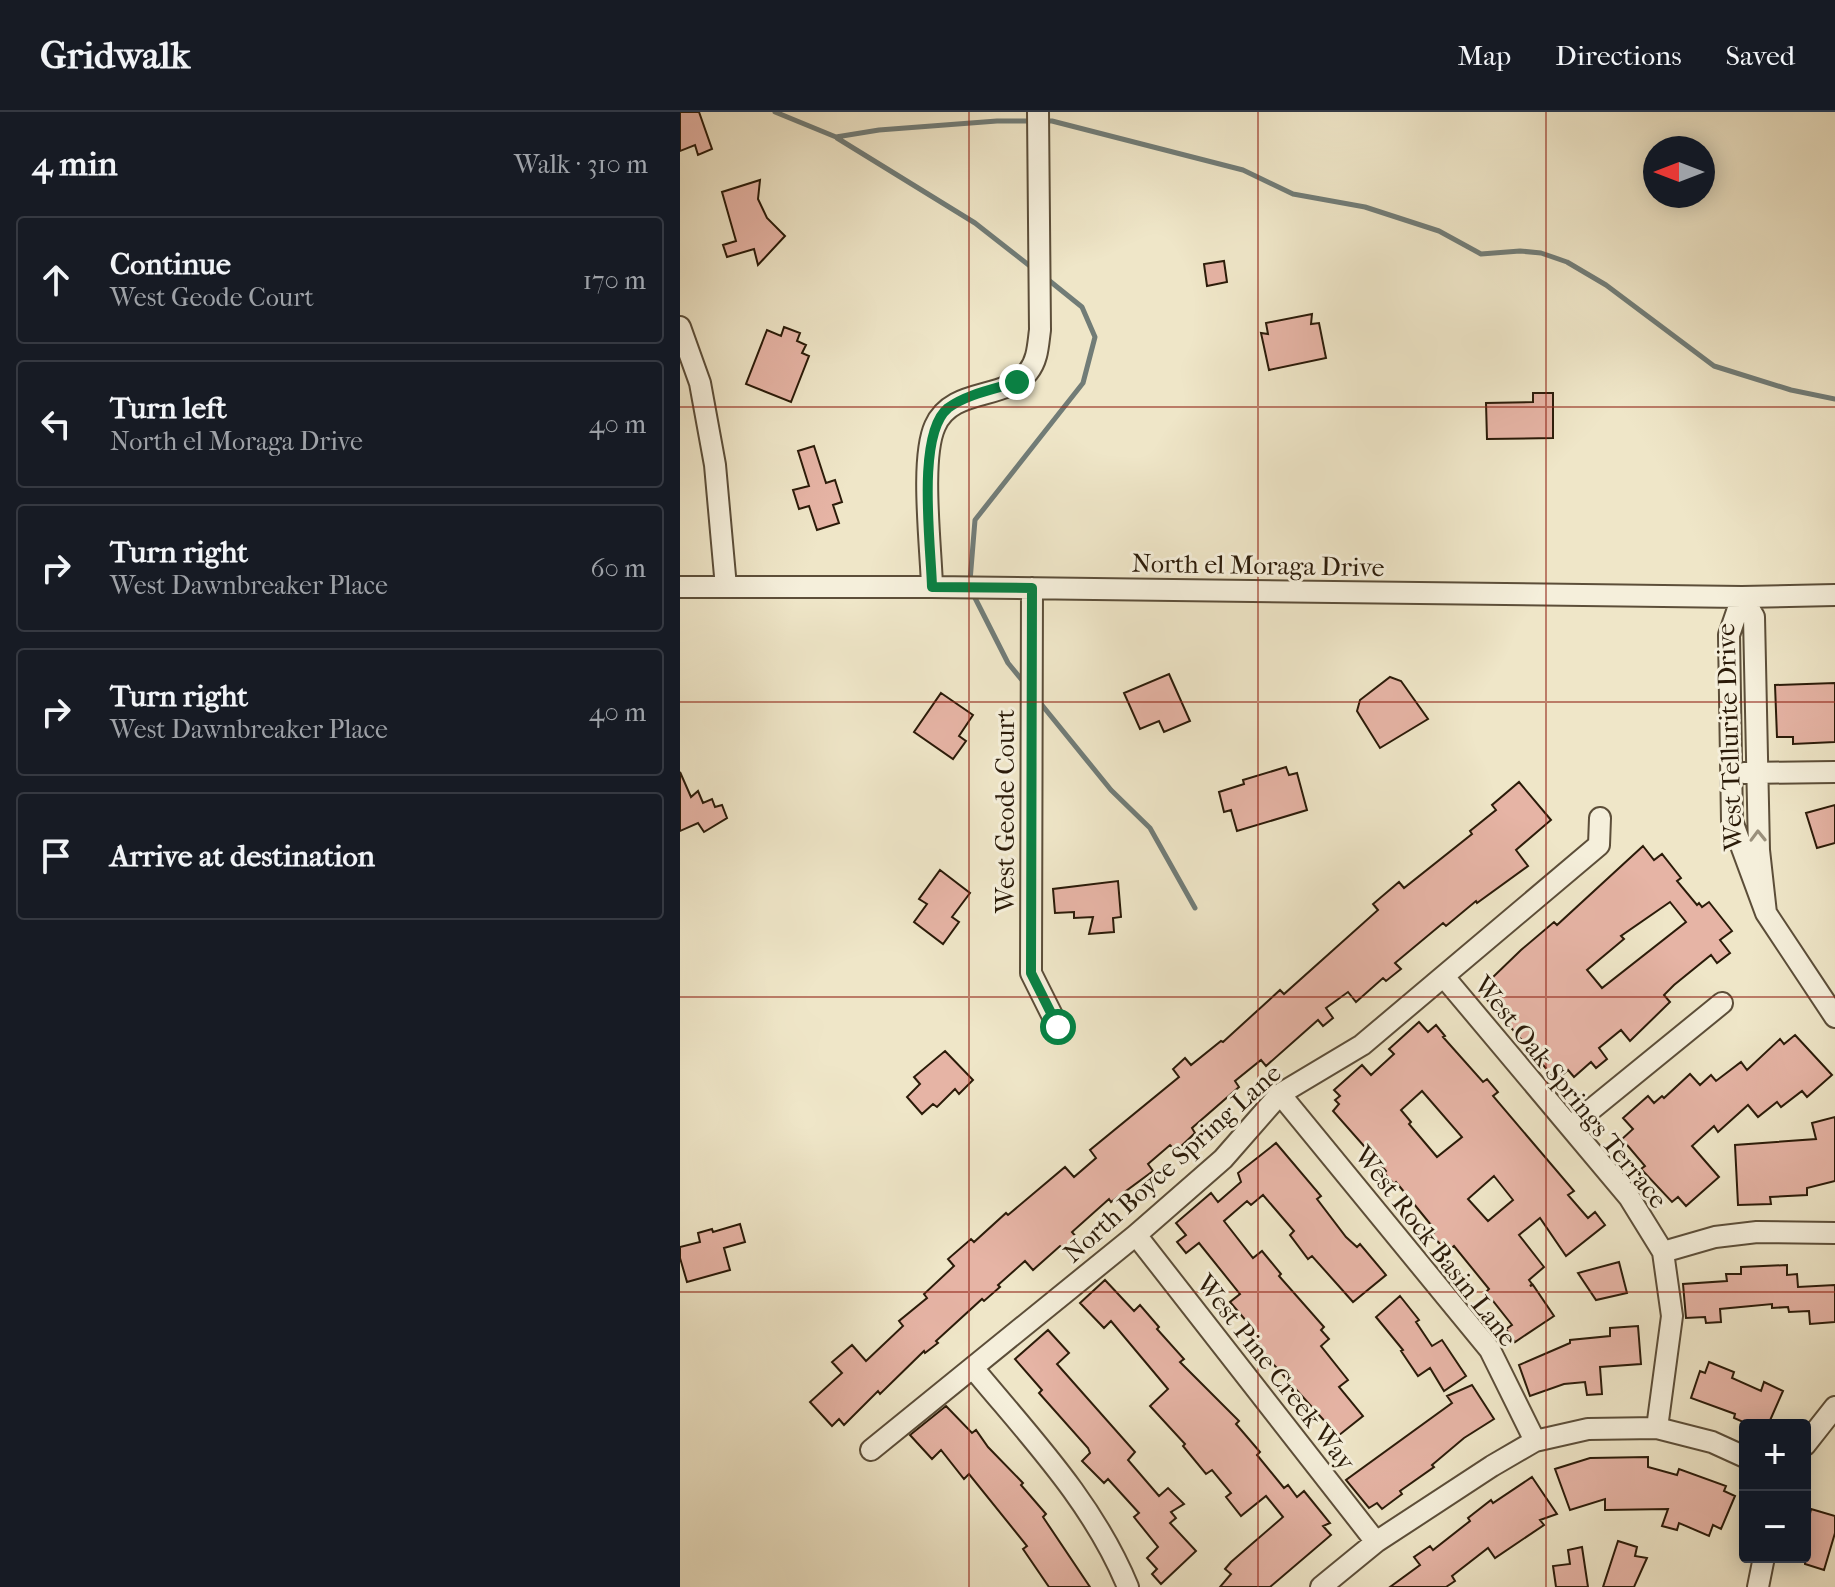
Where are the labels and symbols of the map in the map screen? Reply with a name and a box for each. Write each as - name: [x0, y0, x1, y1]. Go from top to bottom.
- north arrow: [1643, 136, 1715, 208]
- route end: [999, 364, 1035, 400]
- street label: North el Moraga Drive: [1131, 548, 1385, 583]
- street label: West Tellurite Drive: [1710, 622, 1749, 852]
- street label: West Geode Court: [990, 708, 1021, 914]
- one-way arrow: [1750, 829, 1767, 842]
- street label: West Oak Springs Terrace: [1467, 969, 1674, 1215]
- route start: [1040, 1009, 1076, 1045]
- street label: North Boyce Spring Lane: [1057, 1057, 1288, 1269]
- street label: West Rock Basin Lane: [1347, 1139, 1524, 1353]
- street label: West Pine Creek Way: [1189, 1267, 1362, 1477]

